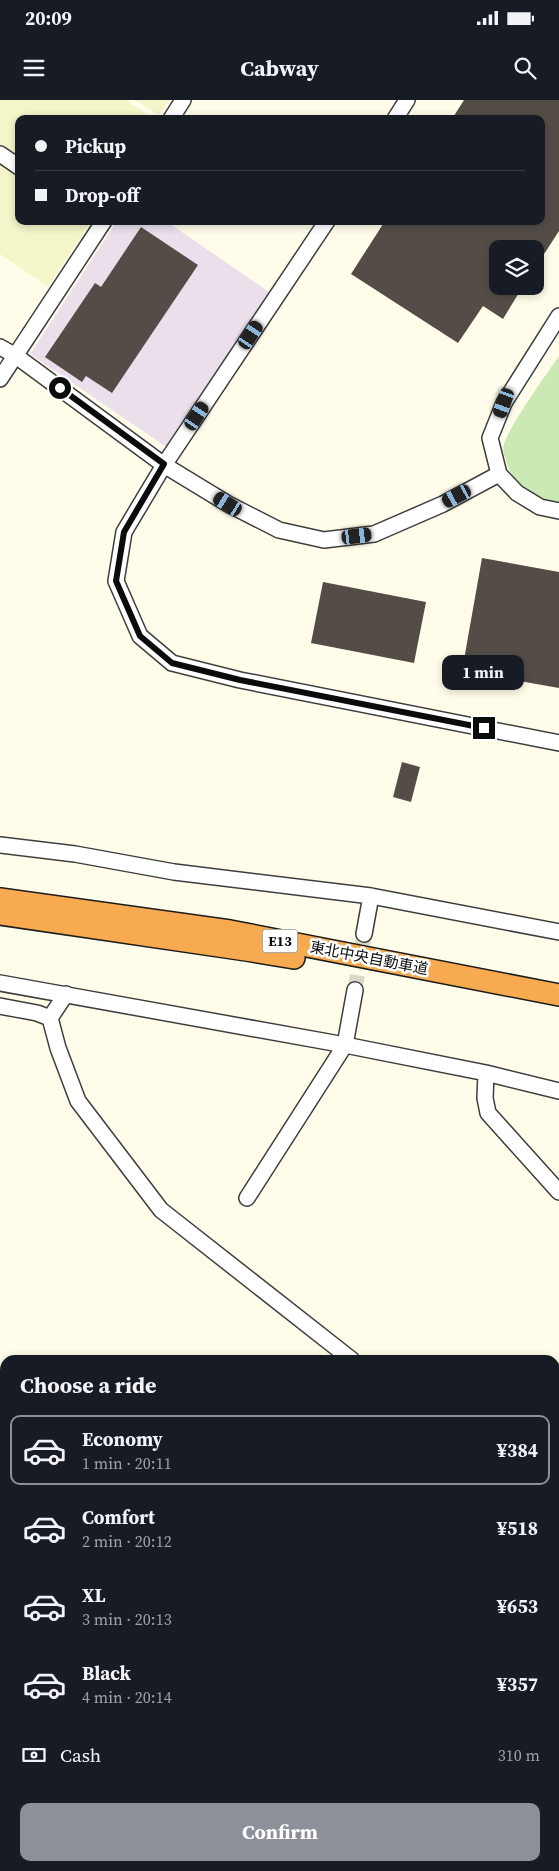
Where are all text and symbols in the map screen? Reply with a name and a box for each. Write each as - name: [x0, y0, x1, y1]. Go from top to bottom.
- text: 20:09: [25, 5, 72, 31]
- text: Cabway: [240, 53, 319, 83]
- icon: menu: [20, 54, 48, 82]
- icon: search: [511, 54, 539, 82]
- text: Pickup: [65, 133, 126, 159]
- text: Drop-off: [65, 182, 139, 208]
- map controls: [489, 240, 544, 295]
- button: layers: [489, 240, 544, 295]
- car: [236, 318, 265, 352]
- route start: [49, 377, 71, 399]
- car: [491, 386, 516, 420]
- car: [182, 399, 211, 433]
- car: [440, 482, 473, 510]
- car: [211, 490, 244, 518]
- car: [341, 527, 372, 545]
- callout: 1 min: [443, 656, 525, 690]
- text: 1 min: [462, 661, 504, 683]
- route end: [473, 717, 495, 739]
- road number: E13: [262, 929, 298, 952]
- street label: 東北中央自動車道: [308, 936, 430, 979]
- text: Choose a ride: [20, 1370, 157, 1400]
- text: Economy: [82, 1426, 163, 1452]
- icon: car: [22, 1428, 67, 1473]
- text: ¥384: [497, 1437, 538, 1463]
- text: 1 min · 20:11: [82, 1452, 172, 1474]
- text: Comfort: [82, 1504, 155, 1530]
- icon: car: [22, 1506, 67, 1551]
- text: ¥518: [497, 1515, 538, 1541]
- text: 2 min · 20:12: [82, 1530, 172, 1552]
- text: XL: [82, 1582, 105, 1608]
- icon: car: [22, 1584, 67, 1629]
- text: ¥653: [497, 1593, 538, 1619]
- text: 3 min · 20:13: [82, 1608, 172, 1630]
- text: Black: [82, 1660, 131, 1686]
- icon: car: [22, 1662, 67, 1707]
- text: ¥357: [497, 1671, 538, 1697]
- text: 4 min · 20:14: [82, 1686, 172, 1708]
- icon: cash: [20, 1741, 48, 1769]
- text: Cash: [60, 1742, 101, 1768]
- text: 310 m: [498, 1744, 540, 1766]
- button: Confirm: [20, 1803, 540, 1861]

